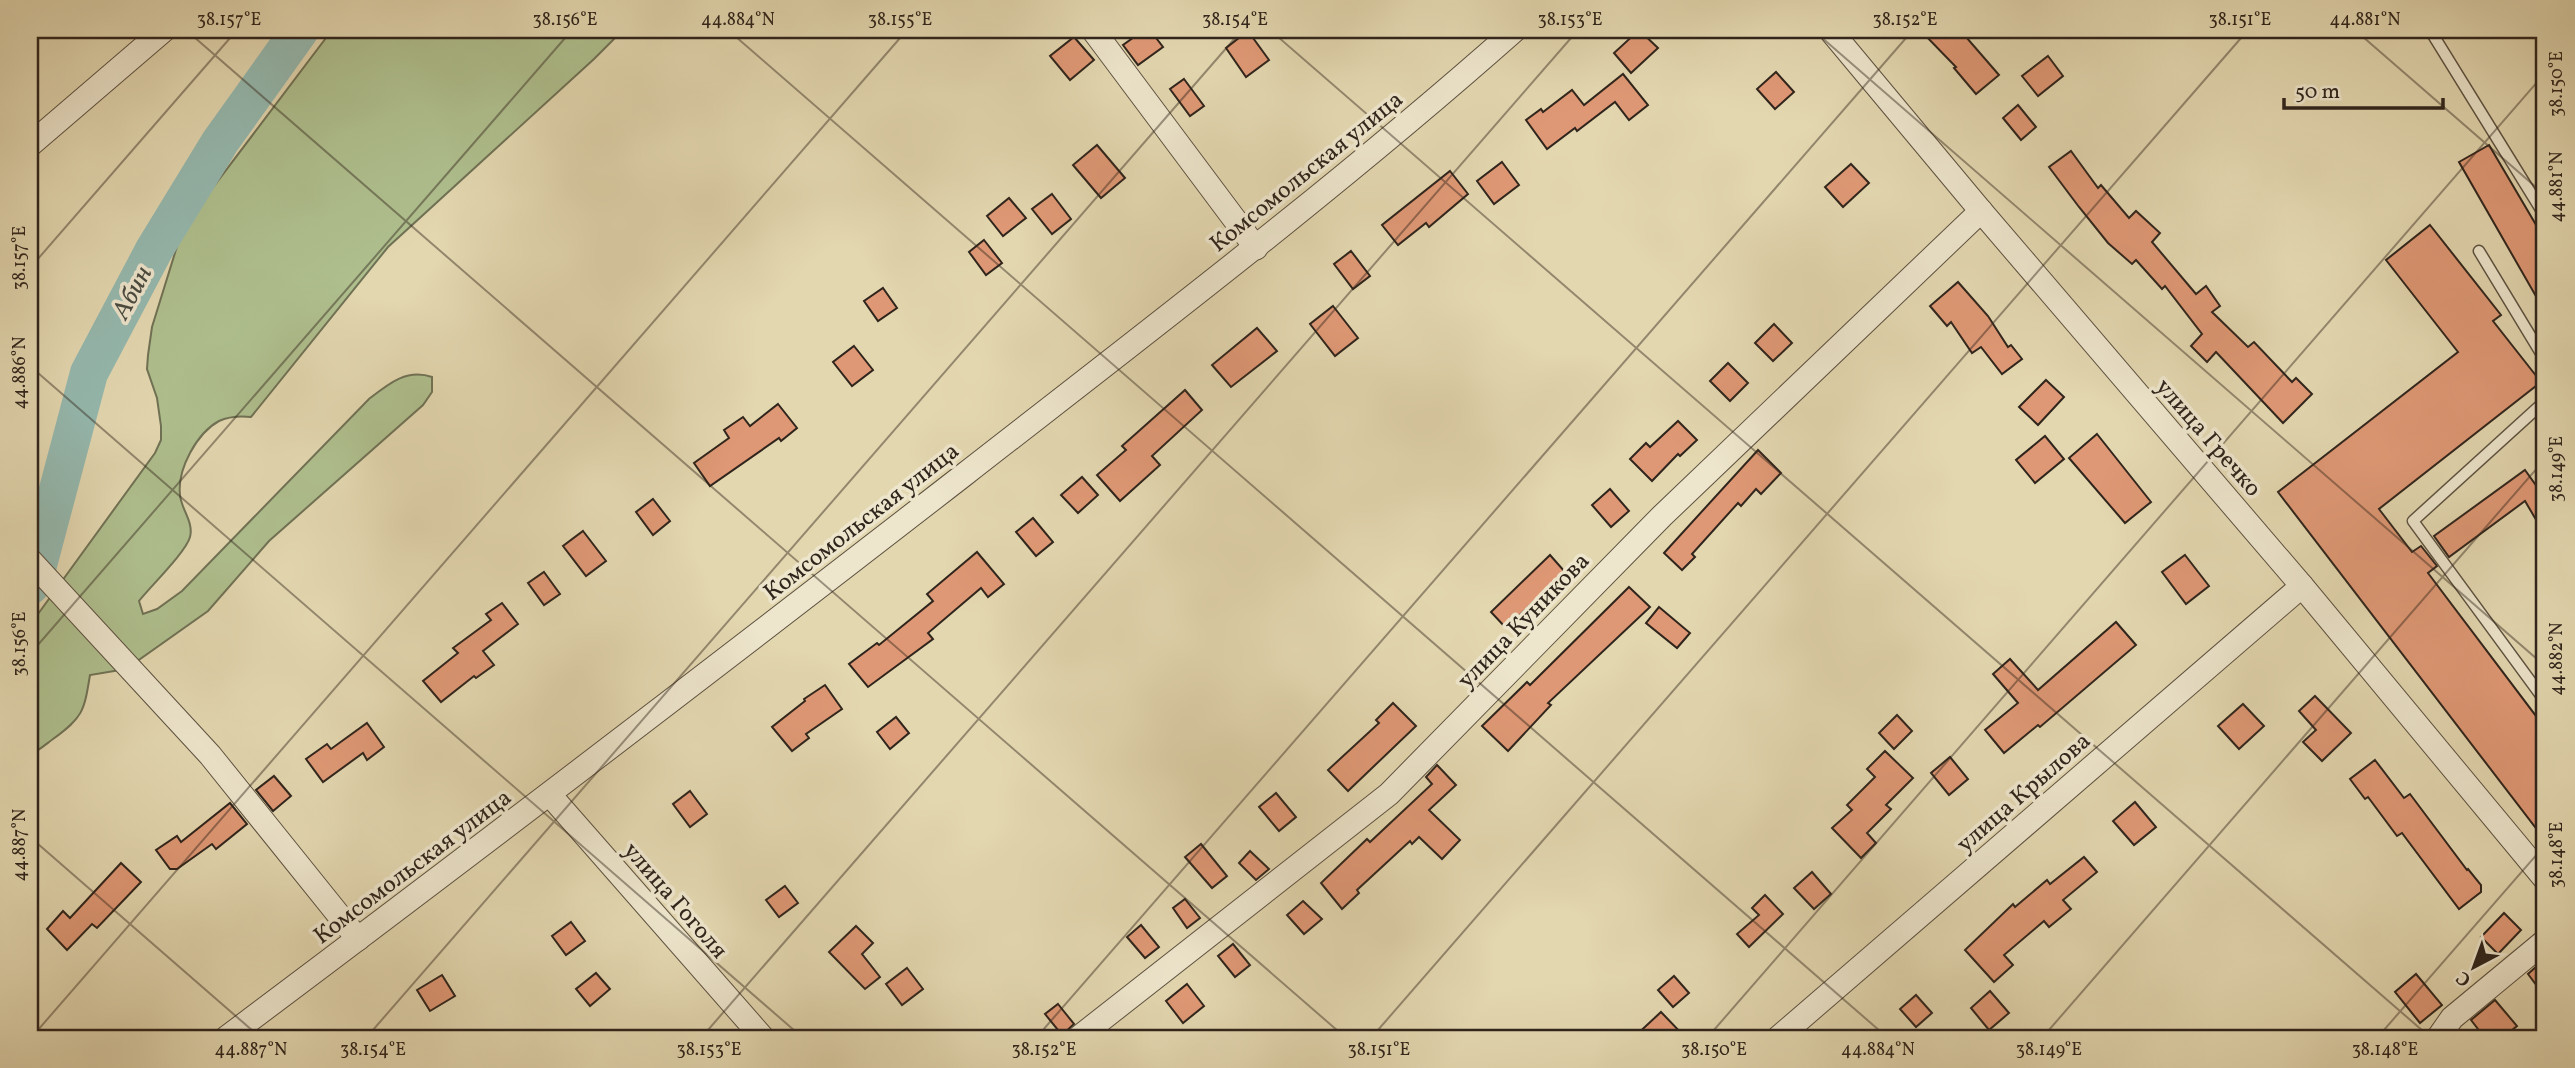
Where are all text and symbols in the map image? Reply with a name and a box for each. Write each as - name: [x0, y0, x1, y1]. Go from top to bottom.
- text: 38.157°E: [197, 8, 261, 33]
- text: 38.156°E: [533, 8, 598, 33]
- text: 44.884°N: [701, 8, 775, 33]
- text: 38.155°E: [868, 8, 932, 33]
- text: 38.154°E: [1202, 8, 1268, 33]
- text: 38.153°E: [1537, 8, 1603, 33]
- text: 38.152°E: [1872, 8, 1938, 33]
- text: 38.151°E: [2209, 8, 2272, 33]
- text: 44.881°N: [2329, 8, 2401, 33]
- text: 38.150°E: [2545, 51, 2570, 117]
- scale bar: [2284, 66, 2444, 110]
- text: 50 m: [2295, 78, 2340, 107]
- street label: Комсомольская улица: [1203, 84, 1411, 261]
- text: 44.881°N: [2545, 151, 2570, 223]
- text: 38.157°E: [8, 226, 33, 290]
- water label: Абин: [103, 260, 162, 327]
- text: 44.886°N: [8, 336, 33, 410]
- street label: улица Гречко: [2146, 372, 2269, 505]
- street label: Комсомольская улица: [757, 435, 967, 610]
- text: 38.149°E: [2545, 436, 2570, 502]
- street label: улица Куникова: [1450, 546, 1598, 697]
- text: 38.156°E: [8, 611, 33, 676]
- text: 44.882°N: [2545, 622, 2570, 696]
- street label: улица Крылова: [1950, 725, 2099, 862]
- street label: Комсомольская улица: [307, 782, 519, 953]
- text: 44.887°N: [8, 809, 33, 881]
- text: 38.148°E: [2545, 821, 2570, 888]
- street label: улица Гоголя: [614, 836, 735, 967]
- north arrow: [2438, 932, 2508, 1002]
- text: С: [2451, 965, 2477, 992]
- text: 44.887°N: [215, 1038, 287, 1063]
- text: 38.154°E: [340, 1038, 406, 1063]
- text: 38.153°E: [676, 1038, 742, 1063]
- text: 38.152°E: [1011, 1038, 1077, 1063]
- text: 38.151°E: [1348, 1038, 1411, 1063]
- text: 38.150°E: [1681, 1038, 1747, 1063]
- text: 44.884°N: [1841, 1038, 1915, 1063]
- text: 38.149°E: [2016, 1038, 2082, 1063]
- text: 38.148°E: [2352, 1038, 2419, 1063]

